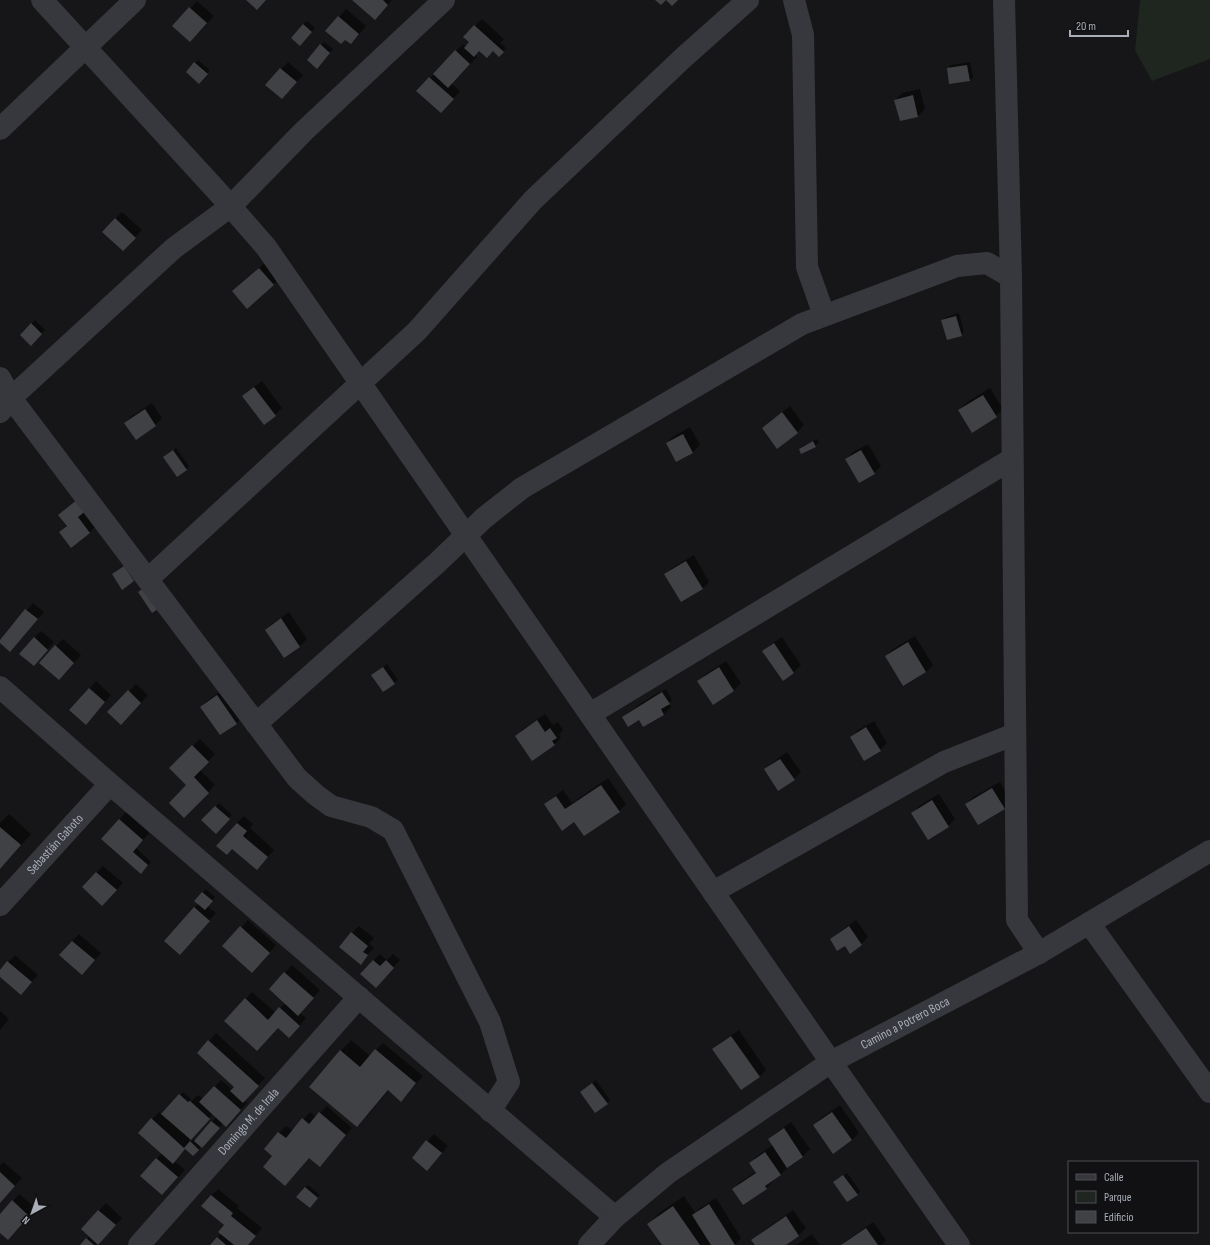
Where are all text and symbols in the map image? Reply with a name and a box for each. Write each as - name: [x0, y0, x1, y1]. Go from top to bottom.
- scale bar: [1070, 12, 1128, 38]
- text: 20 m: [1076, 19, 1096, 34]
- street label: Sebastián Gaboto: [24, 811, 87, 878]
- street label: Camino a Potrero Boca: [858, 993, 952, 1053]
- street label: Domingo M. de Irala: [214, 1085, 282, 1158]
- legend: [1068, 1161, 1198, 1233]
- text: Calle: [1104, 1170, 1124, 1185]
- text: Parque: [1104, 1190, 1132, 1205]
- north arrow: [12, 1193, 52, 1233]
- text: Edificio: [1104, 1210, 1133, 1225]
- text: N: [19, 1213, 32, 1227]

